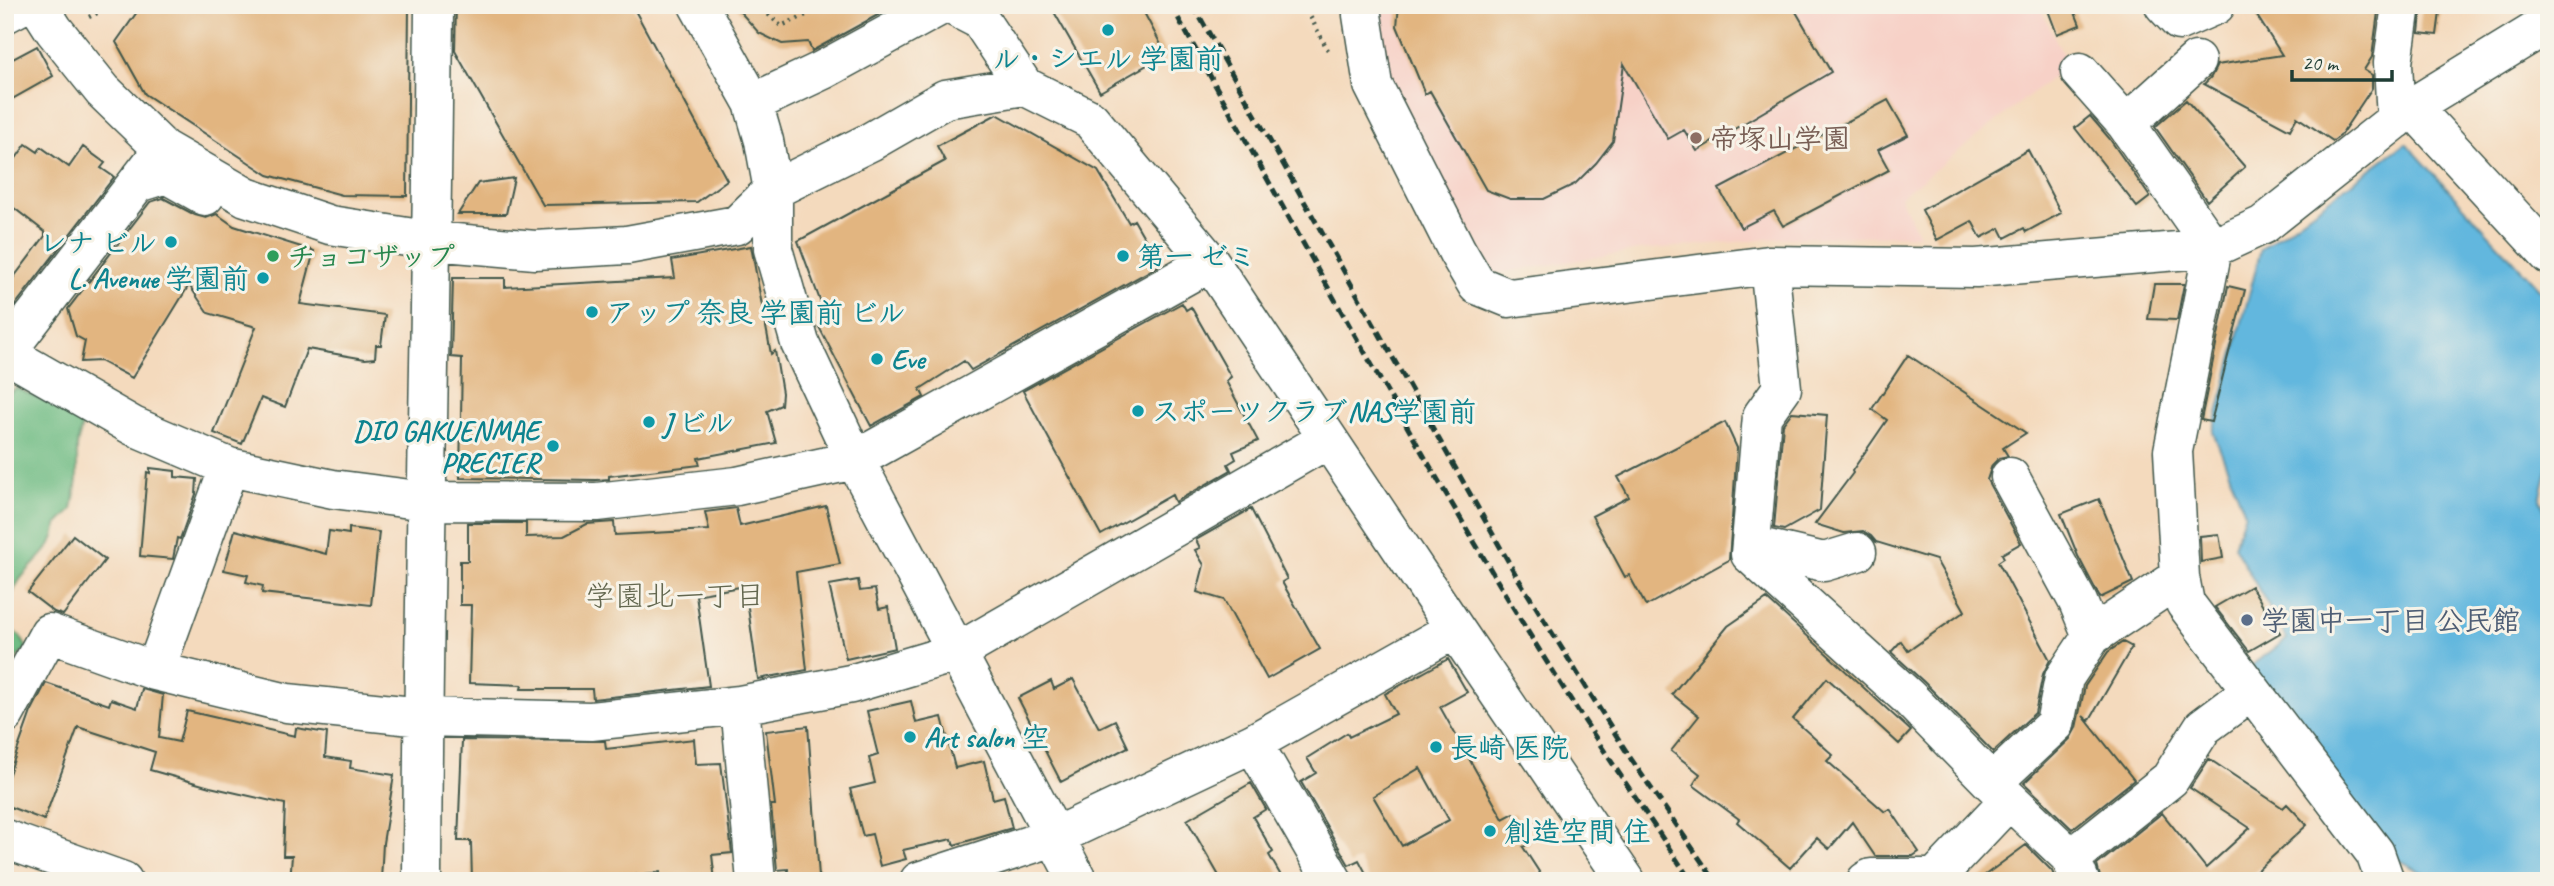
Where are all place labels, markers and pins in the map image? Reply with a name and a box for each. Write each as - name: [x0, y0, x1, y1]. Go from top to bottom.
- marker: ル・シエル 学園前: [1100, 22, 1116, 38]
- place label: ル・シエル 学園前: [993, 41, 1223, 76]
- place label: 帝塚山学園: [1710, 121, 1850, 156]
- marker: 帝塚山学園: [1688, 130, 1704, 146]
- place label: レナ ビル: [39, 225, 157, 260]
- marker: レナ ビル: [163, 234, 179, 250]
- place label: チョコザップ: [287, 239, 455, 274]
- place label: 第一 ゼミ: [1137, 239, 1256, 274]
- marker: チョコザップ: [265, 248, 281, 264]
- marker: 第一 ゼミ: [1115, 248, 1131, 264]
- place label: L. Avenue 学園前: [69, 261, 249, 296]
- marker: L. Avenue 学園前: [255, 270, 271, 286]
- place label: アップ 奈良 学園前 ビル: [606, 295, 906, 330]
- marker: アップ 奈良 学園前 ビル: [584, 304, 600, 320]
- place label: Eve: [891, 342, 927, 377]
- marker: Eve: [869, 351, 885, 367]
- place label: スポーツクラブNAS学園前: [1152, 394, 1476, 429]
- marker: スポーツクラブNAS学園前: [1130, 403, 1146, 419]
- place label: J ビル: [661, 405, 734, 440]
- place label: DIO GAKUENMAE PRECIER: [353, 413, 543, 480]
- marker: J ビル: [641, 414, 657, 430]
- marker: DIO GAKUENMAE PRECIER: [545, 438, 561, 454]
- place label: 学園中一丁目 公民館: [2261, 603, 2520, 638]
- marker: 学園中一丁目 公民館: [2239, 612, 2255, 628]
- place label: Art salon 空: [924, 720, 1049, 755]
- marker: Art salon 空: [902, 729, 918, 745]
- place label: 長崎 医院: [1450, 730, 1569, 765]
- marker: 長崎 医院: [1428, 739, 1444, 755]
- place label: 創造空間 住: [1504, 814, 1651, 849]
- marker: 創造空間 住: [1482, 823, 1498, 839]

